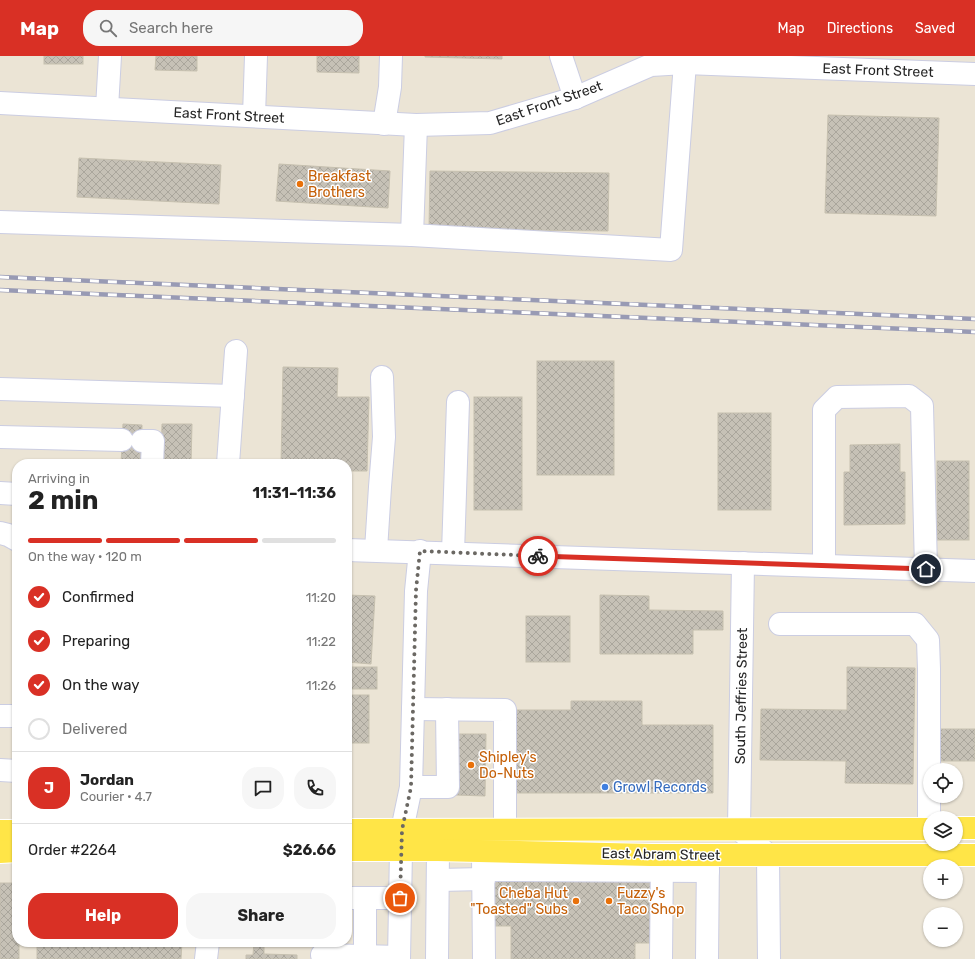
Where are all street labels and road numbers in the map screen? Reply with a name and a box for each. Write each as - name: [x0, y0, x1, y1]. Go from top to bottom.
- street label: East Front Street: [822, 60, 934, 81]
- street label: East Front Street: [494, 77, 605, 130]
- street label: East Front Street: [173, 104, 285, 127]
- street label: South Jeffries Street: [732, 627, 751, 764]
- street label: East Abram Street: [601, 845, 721, 864]

